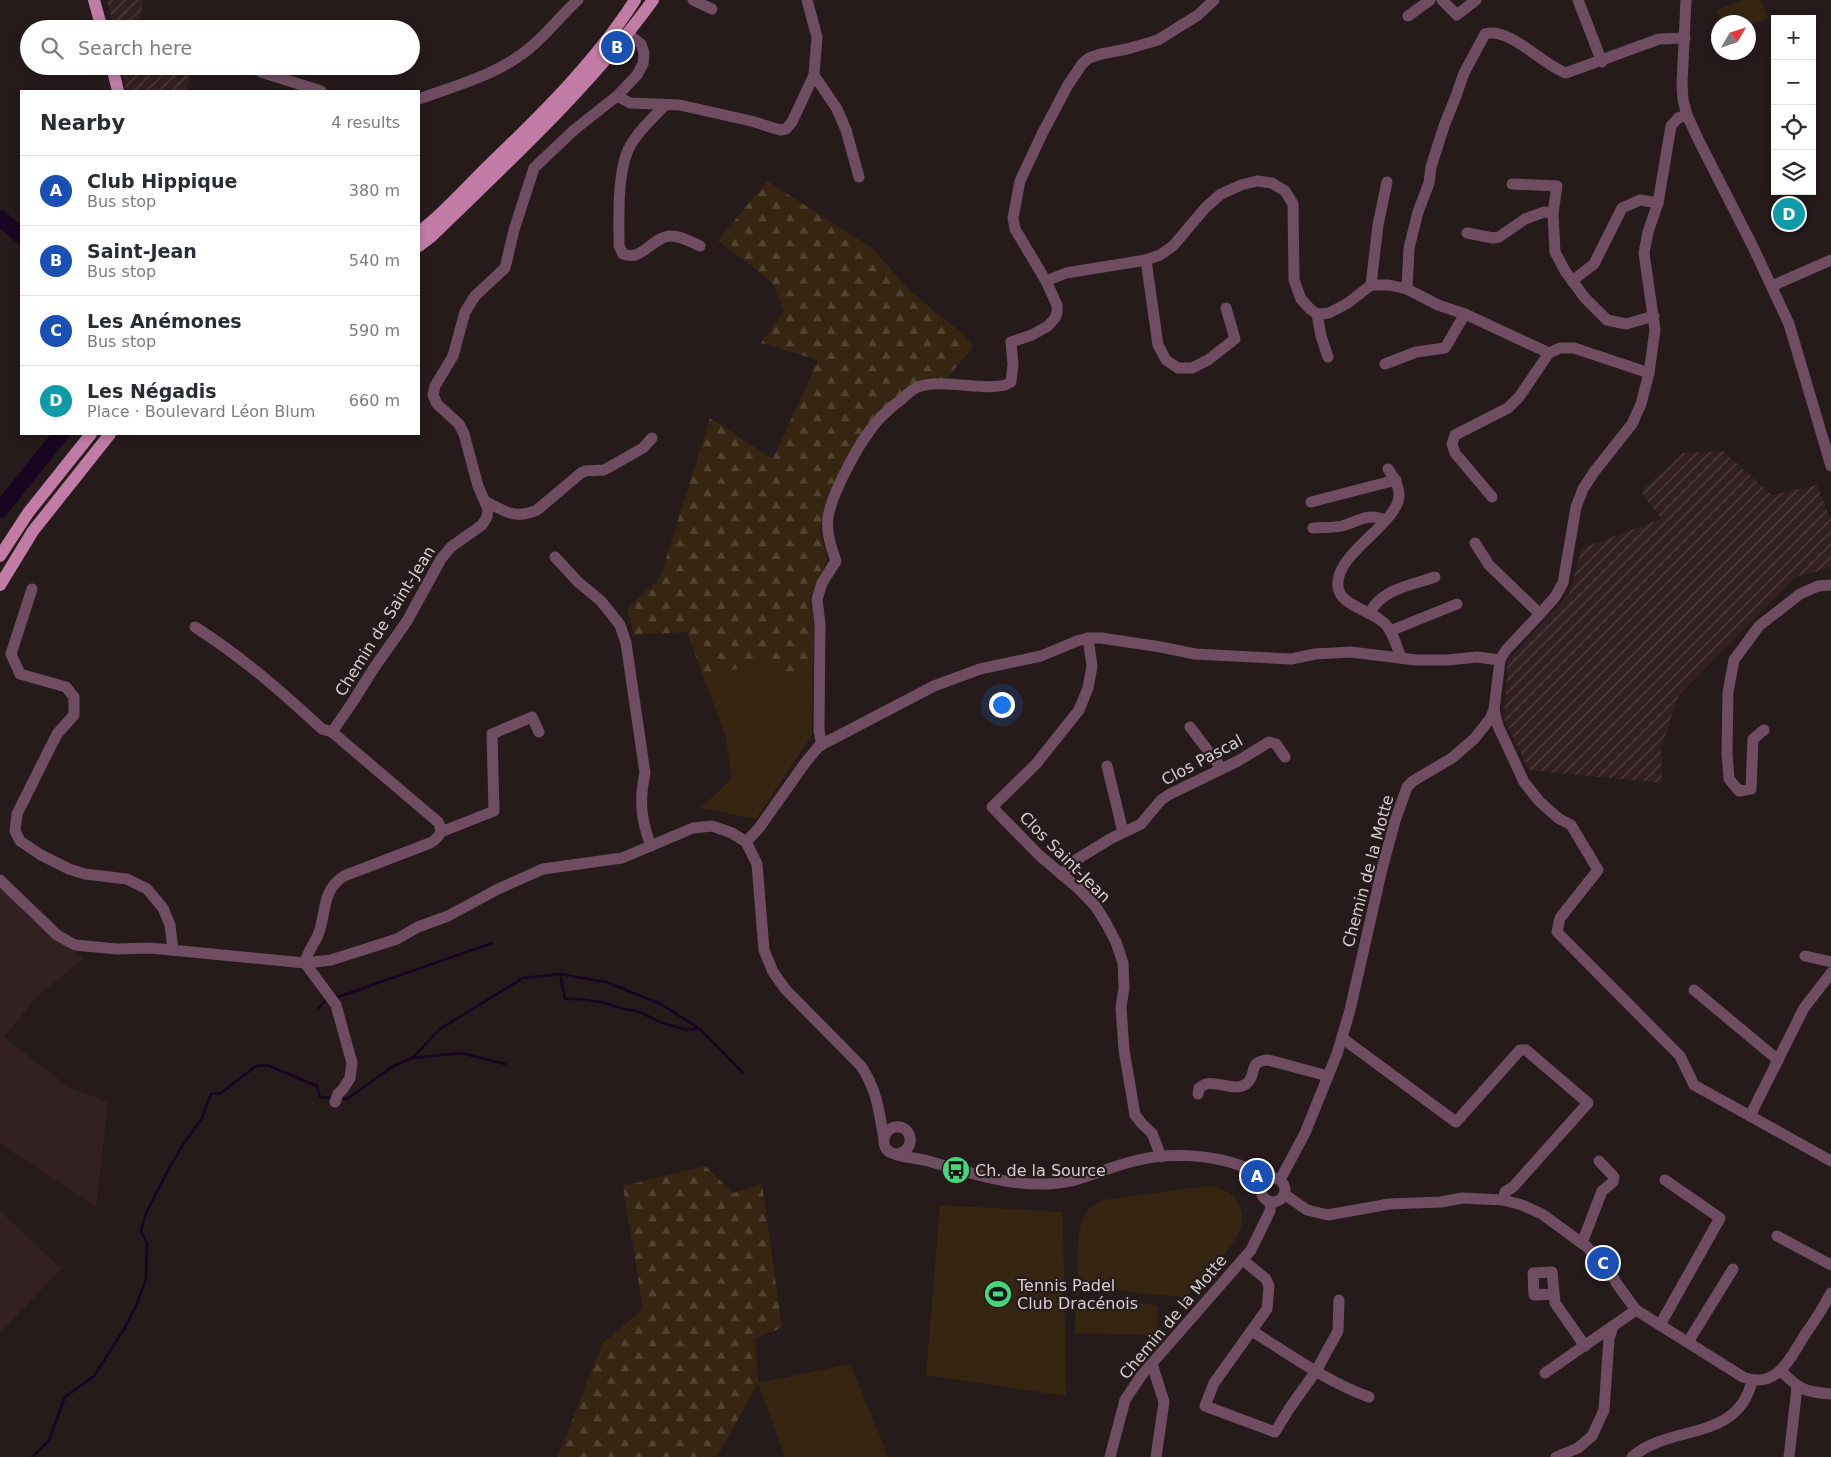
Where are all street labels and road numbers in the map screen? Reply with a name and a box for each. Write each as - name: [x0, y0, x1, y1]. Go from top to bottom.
- street label: Chemin de Saint-Jean: [331, 542, 439, 700]
- street label: Clos Pascal: [1158, 731, 1246, 789]
- street label: Chemin de la Motte: [1339, 793, 1397, 949]
- street label: Clos Saint-Jean: [1016, 808, 1114, 906]
- street label: Chemin de la Motte: [1115, 1251, 1231, 1383]

